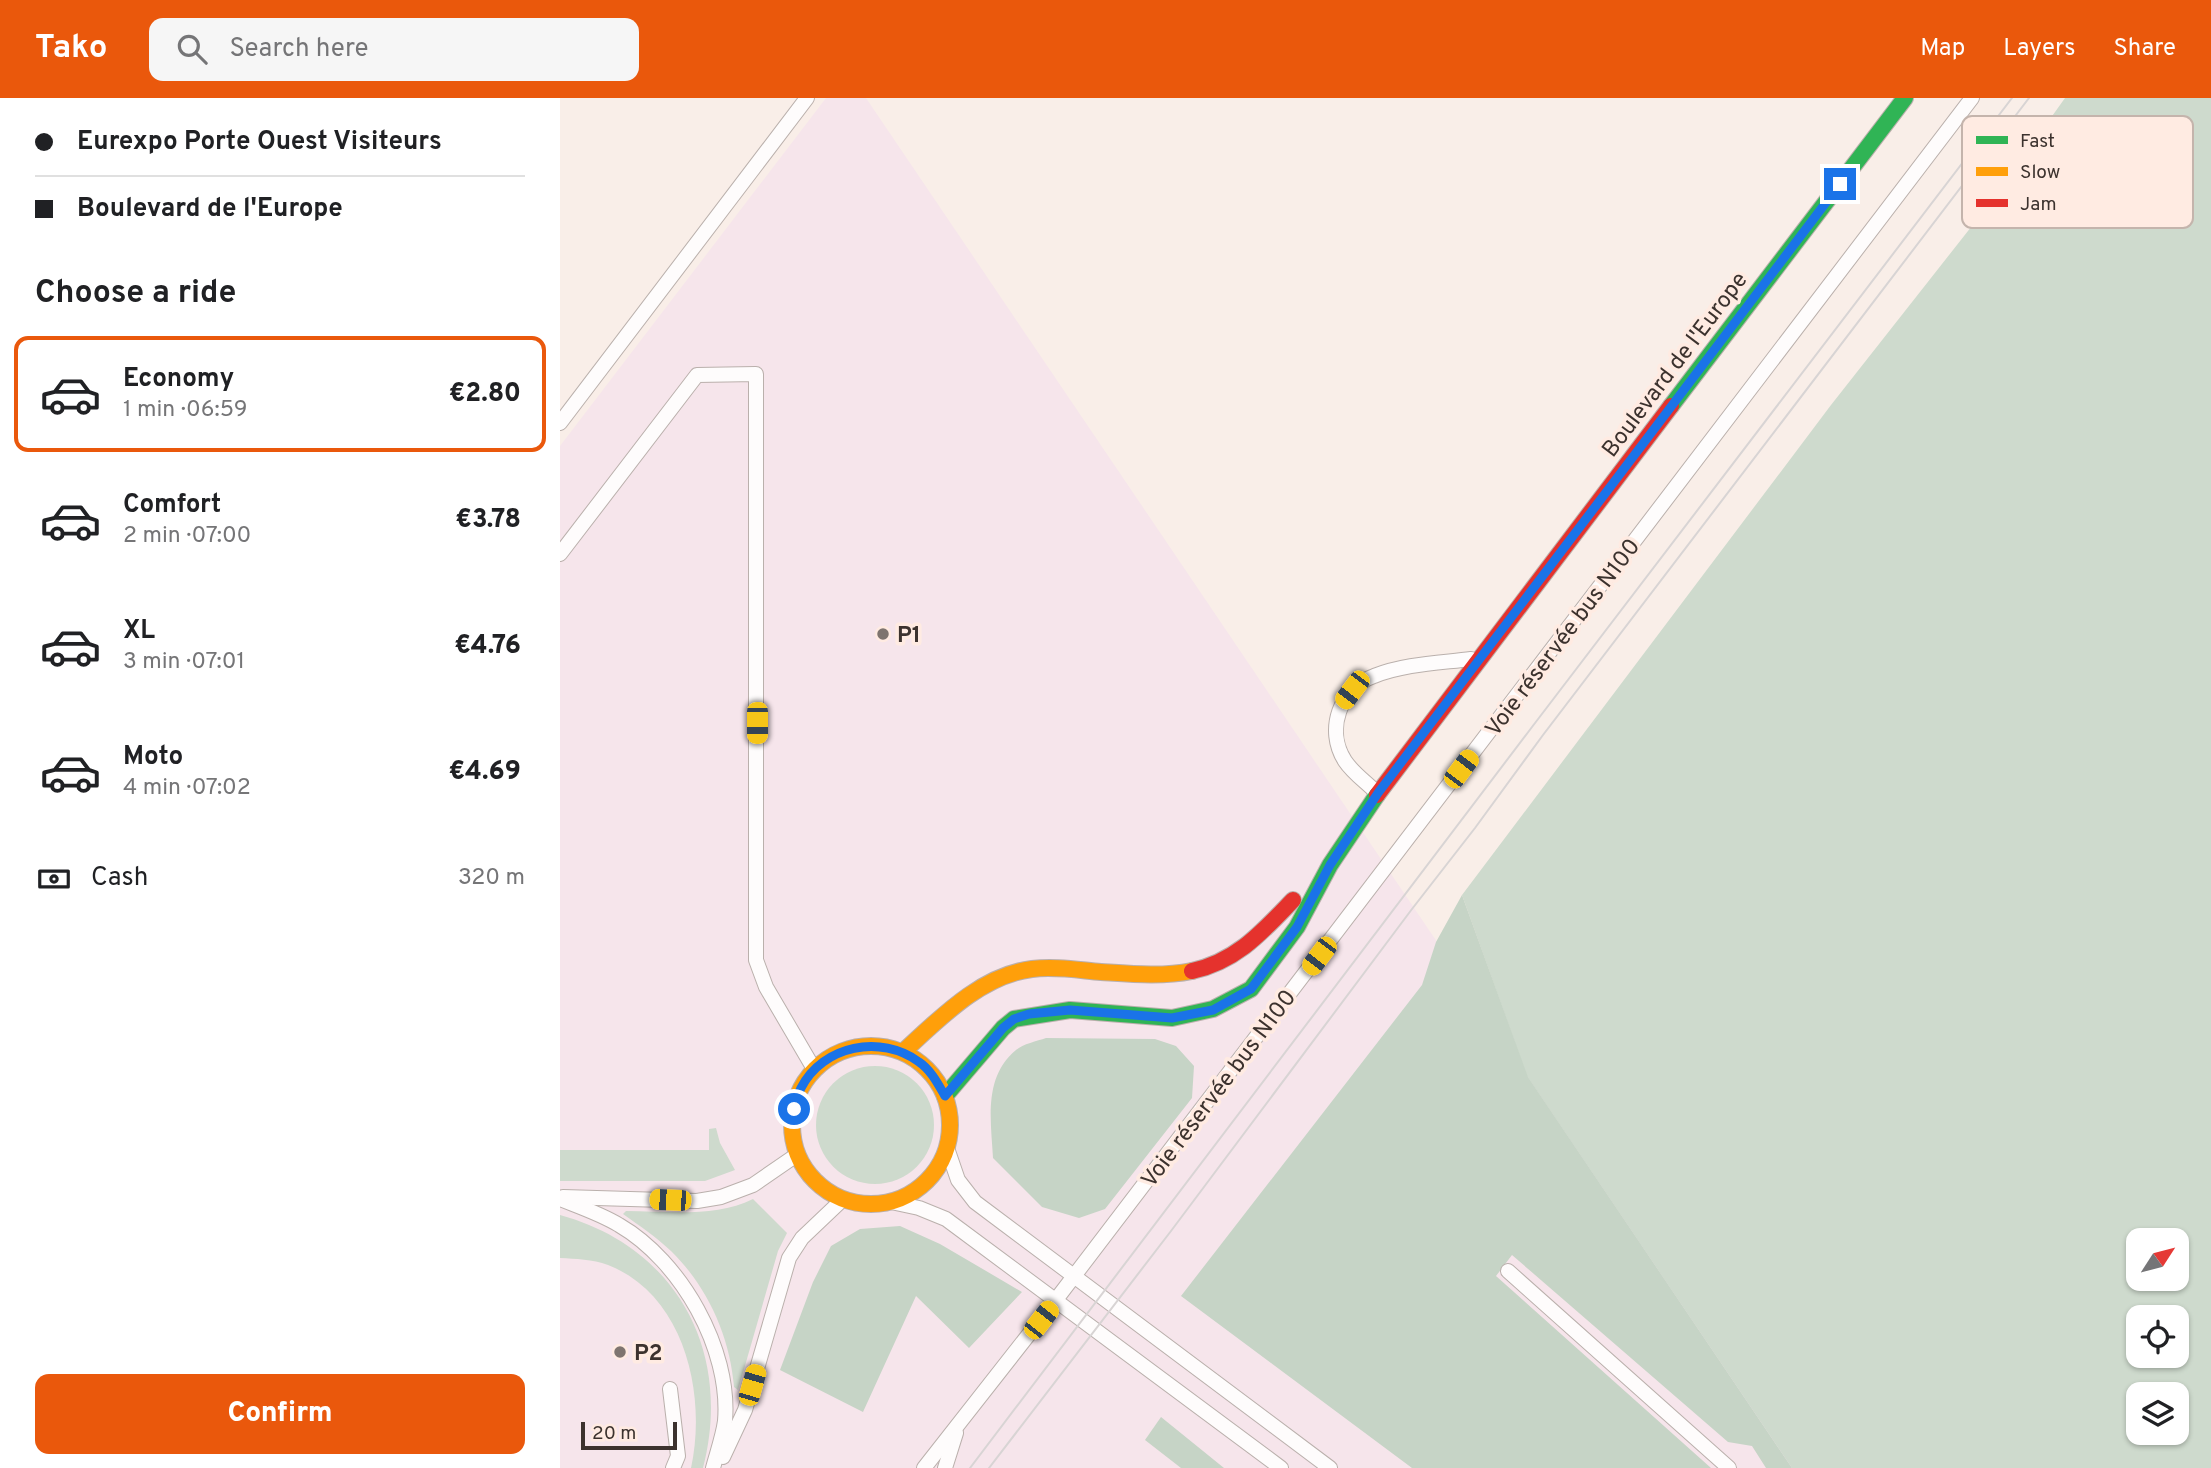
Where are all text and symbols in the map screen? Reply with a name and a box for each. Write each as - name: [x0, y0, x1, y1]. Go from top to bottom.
- search box: [149, 18, 639, 81]
- text: Tako: [35, 28, 107, 70]
- icon: search: [173, 30, 211, 68]
- text: Search here: [229, 33, 368, 66]
- text: Map: [1920, 34, 1965, 64]
- text: Layers: [2003, 34, 2075, 64]
- text: Share: [2113, 34, 2176, 64]
- legend: [1962, 116, 2193, 228]
- text: Eurexpo Porte Ouest Visiteurs: [77, 126, 442, 159]
- text: Fast: [2020, 130, 2055, 154]
- text: Slow: [2020, 161, 2060, 185]
- route end: [1824, 168, 1856, 200]
- text: Boulevard de l'Europe: [77, 193, 343, 226]
- text: Jam: [2020, 193, 2057, 217]
- street label: Boulevard de l'Europe: [1597, 267, 1755, 464]
- text: Choose a ride: [35, 274, 236, 314]
- icon: car: [39, 363, 102, 426]
- text: Economy: [123, 363, 234, 396]
- text: €2.80: [449, 378, 521, 411]
- text: 1 min · 06:59: [123, 396, 248, 425]
- icon: car: [39, 489, 102, 552]
- text: Comfort: [123, 489, 221, 522]
- text: €3.78: [455, 504, 521, 537]
- text: 2 min · 07:00: [123, 522, 251, 551]
- street label: Voie réservée bus N100: [1480, 534, 1648, 743]
- icon: car: [39, 615, 102, 678]
- text: XL: [123, 615, 155, 648]
- place label: P1: [897, 622, 921, 651]
- marker: P1: [875, 626, 891, 642]
- text: €4.76: [454, 630, 521, 663]
- text: 3 min · 07:01: [123, 648, 245, 677]
- car: [1331, 667, 1374, 713]
- car: [747, 702, 768, 744]
- icon: car: [39, 741, 102, 804]
- text: Moto: [123, 741, 183, 774]
- car: [1440, 746, 1483, 792]
- text: €4.69: [448, 756, 521, 789]
- text: 4 min · 07:02: [123, 774, 251, 803]
- icon: cash: [35, 860, 73, 898]
- text: Cash: [91, 862, 148, 895]
- text: 320 m: [458, 864, 525, 893]
- car: [1298, 933, 1341, 979]
- street label: Voie réservée bus N100: [1136, 985, 1304, 1194]
- route start: [778, 1093, 810, 1125]
- car: [649, 1189, 692, 1211]
- north arrow: [2126, 1228, 2189, 1292]
- map controls: [2126, 1228, 2189, 1445]
- car: [1020, 1297, 1063, 1343]
- button: locate: [2126, 1305, 2189, 1368]
- place label: P2: [634, 1340, 663, 1369]
- marker: P2: [612, 1344, 628, 1360]
- car: [737, 1362, 768, 1408]
- button: Confirm: [35, 1374, 525, 1454]
- button: layers: [2126, 1382, 2189, 1445]
- scale bar: [581, 1419, 677, 1451]
- text: 20 m: [592, 1422, 636, 1446]

